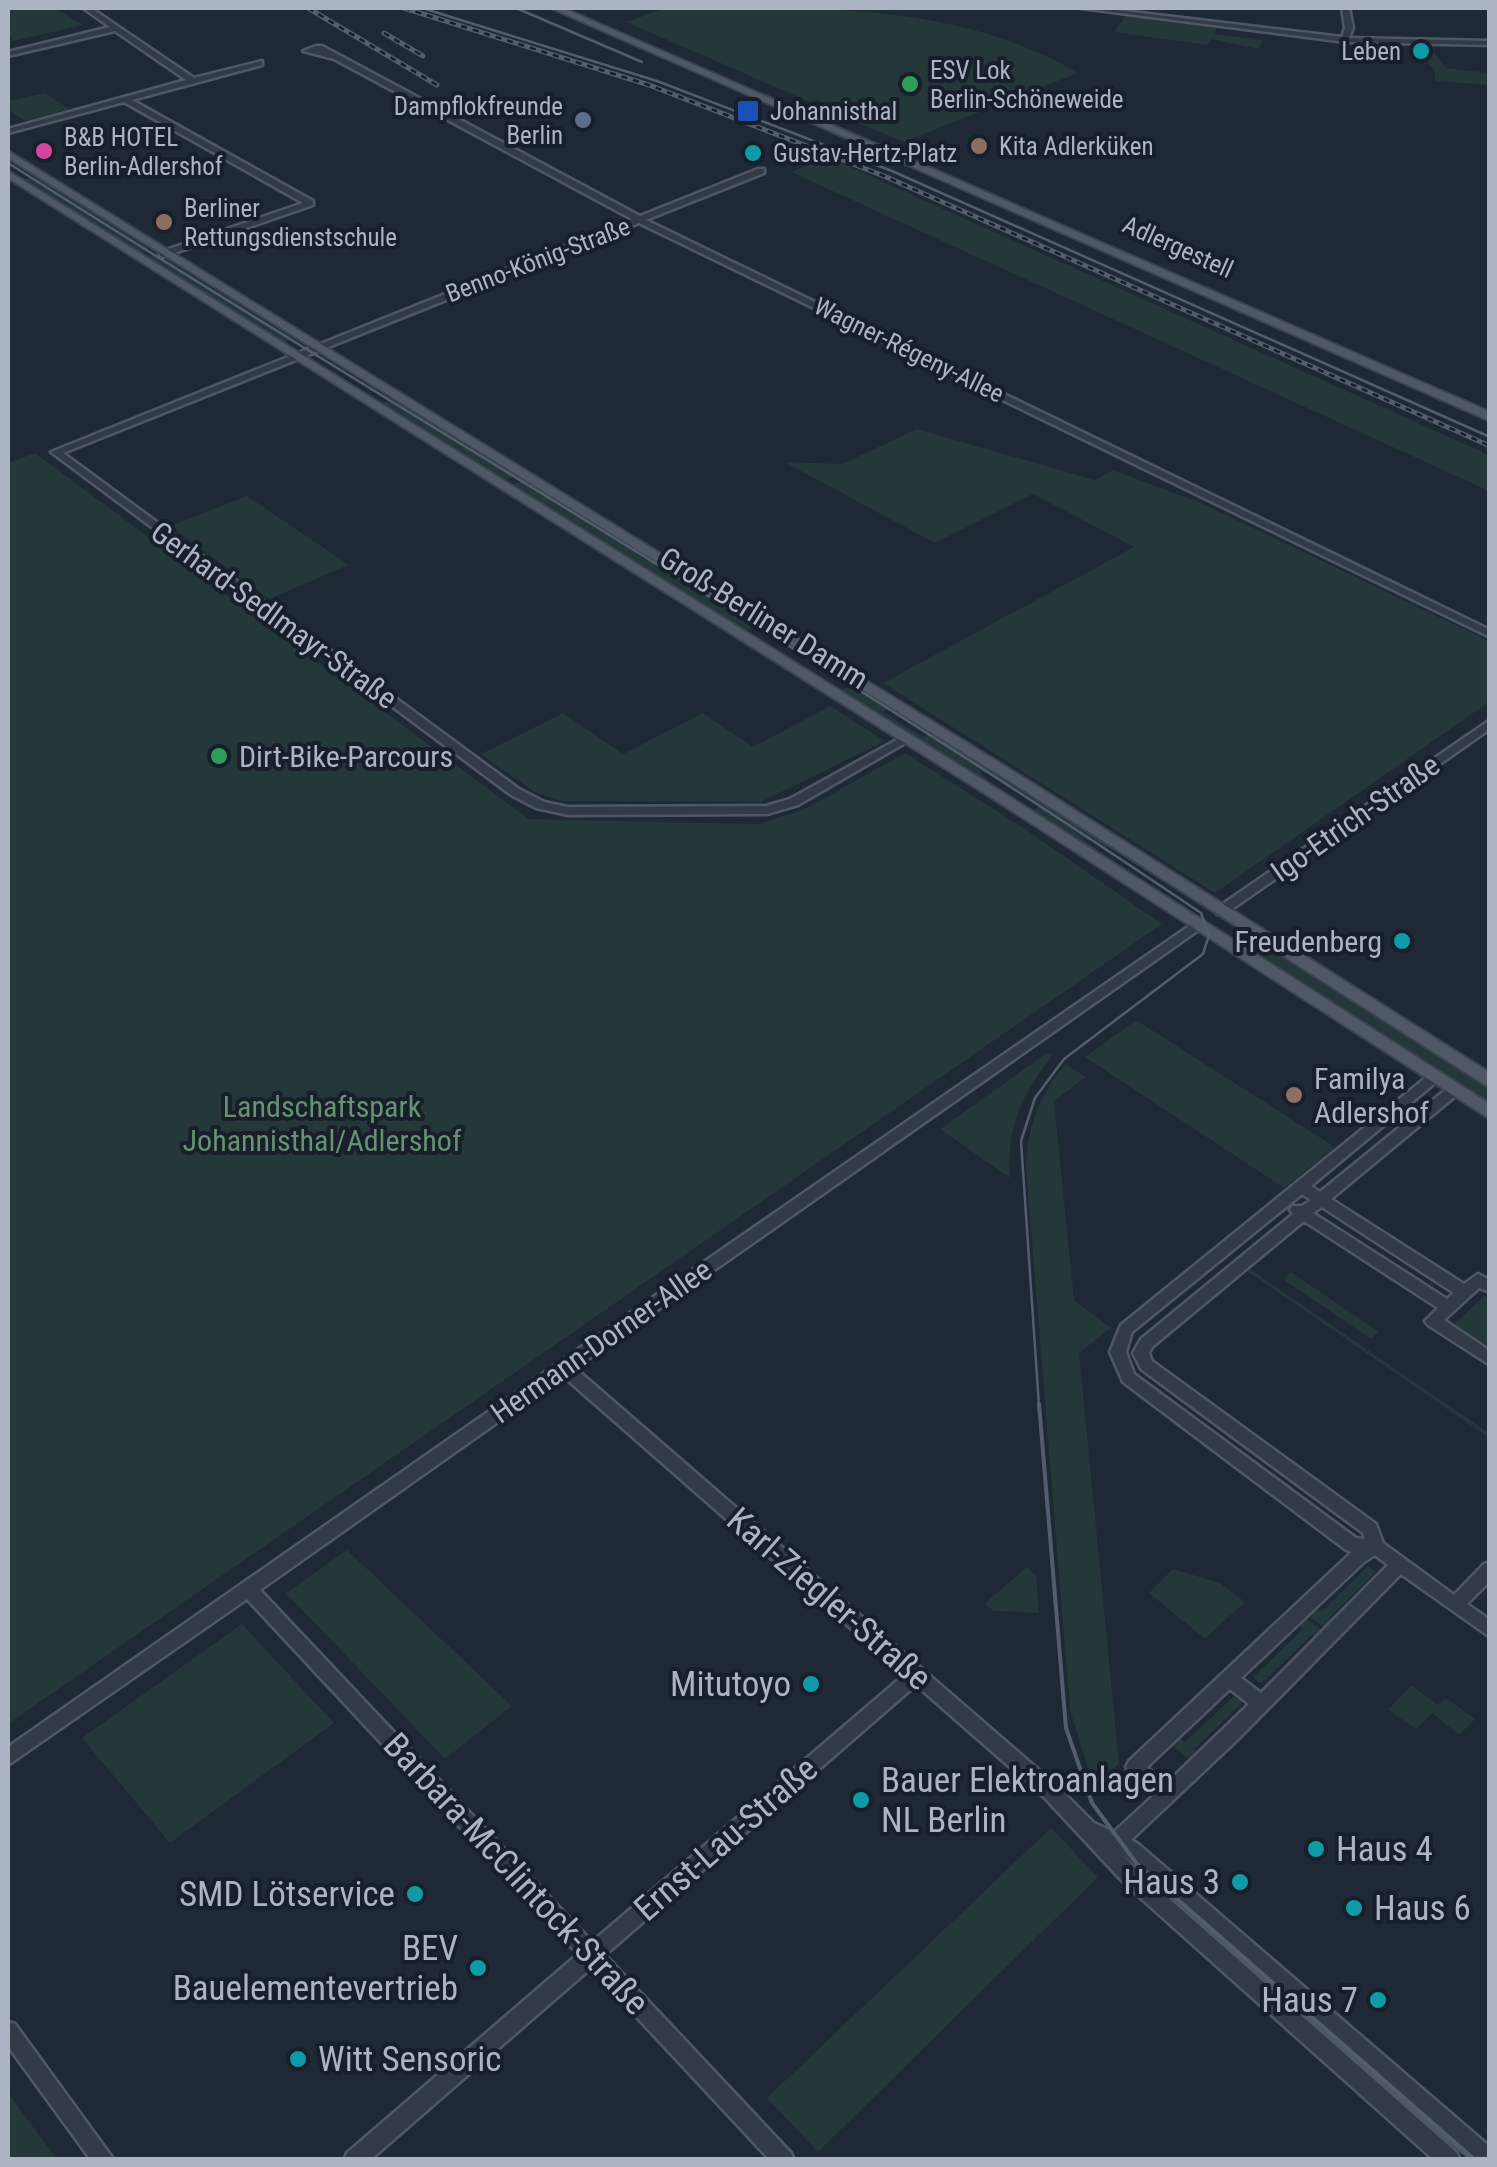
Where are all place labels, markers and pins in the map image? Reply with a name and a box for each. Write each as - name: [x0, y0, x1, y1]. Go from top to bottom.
- place label: Leben: [1341, 37, 1401, 66]
- marker: Leben: [1410, 40, 1432, 62]
- place label: ESV Lok Berlin-Schöneweide: [930, 56, 1124, 114]
- marker: ESV Lok Berlin-Schöneweide: [899, 73, 921, 95]
- place label: Dampflokfreunde Berlin: [394, 92, 563, 150]
- place label: Johannisthal: [770, 97, 897, 126]
- marker: Johannisthal: [735, 98, 761, 124]
- marker: Dampflokfreunde Berlin: [572, 109, 594, 131]
- place label: B&B HOTEL Berlin-Adlershof: [64, 123, 223, 181]
- place label: Kita Adlerküken: [999, 132, 1154, 161]
- marker: Kita Adlerküken: [968, 135, 990, 157]
- place label: Gustav-Hertz-Platz: [773, 139, 957, 168]
- marker: B&B HOTEL Berlin-Adlershof: [33, 140, 55, 162]
- marker: Gustav-Hertz-Platz: [742, 142, 764, 164]
- place label: Berliner Rettungsdienstschule: [184, 194, 397, 252]
- marker: Berliner Rettungsdienstschule: [153, 211, 175, 233]
- place label: Dirt-Bike-Parcours: [239, 739, 453, 774]
- marker: Dirt-Bike-Parcours: [208, 745, 230, 767]
- place label: Freudenberg: [1235, 924, 1382, 959]
- marker: Freudenberg: [1391, 930, 1413, 952]
- place label: Familya Adlershof: [1314, 1061, 1429, 1130]
- marker: Familya Adlershof: [1283, 1084, 1305, 1106]
- place label: Mitutoyo: [670, 1664, 791, 1705]
- marker: Mitutoyo: [800, 1673, 822, 1695]
- place label: Bauer Elektroanlagen NL Berlin: [881, 1760, 1174, 1841]
- marker: Bauer Elektroanlagen NL Berlin: [850, 1789, 872, 1811]
- place label: Haus 4: [1336, 1829, 1433, 1870]
- marker: Haus 4: [1305, 1838, 1327, 1860]
- place label: Haus 3: [1123, 1862, 1220, 1903]
- marker: Haus 3: [1229, 1871, 1251, 1893]
- place label: SMD Lötservice: [179, 1874, 395, 1915]
- marker: SMD Lötservice: [404, 1883, 426, 1905]
- place label: Haus 6: [1374, 1888, 1471, 1929]
- marker: Haus 6: [1343, 1897, 1365, 1919]
- place label: BEV Bauelementevertrieb: [173, 1928, 458, 2009]
- marker: BEV Bauelementevertrieb: [467, 1957, 489, 1979]
- place label: Haus 7: [1261, 1980, 1358, 2021]
- marker: Haus 7: [1367, 1989, 1389, 2011]
- place label: Witt Sensoric: [318, 2039, 501, 2080]
- marker: Witt Sensoric: [287, 2048, 309, 2070]

